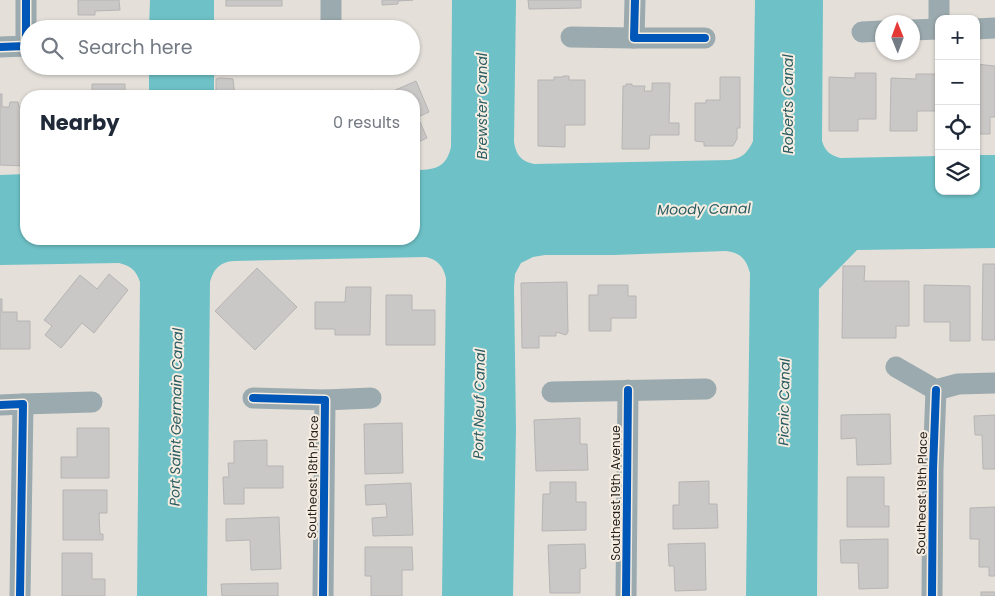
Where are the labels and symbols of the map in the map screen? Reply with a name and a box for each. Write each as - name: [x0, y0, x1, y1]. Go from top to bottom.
- north arrow: [875, 15, 920, 60]
- water label: Brewster Canal: [472, 52, 492, 159]
- water label: Roberts Canal: [778, 54, 798, 154]
- water label: Moody Canal: [657, 198, 752, 220]
- water label: Port Saint Germain Canal: [164, 327, 188, 506]
- water label: Port Neuf Canal: [468, 348, 490, 459]
- water label: Picnic Canal: [773, 358, 795, 446]
- street label: Southeast 18th Place: [303, 415, 322, 539]
- street label: Southeast 19th Avenue: [607, 425, 624, 561]
- street label: Southeast 19th Place: [912, 431, 931, 555]

